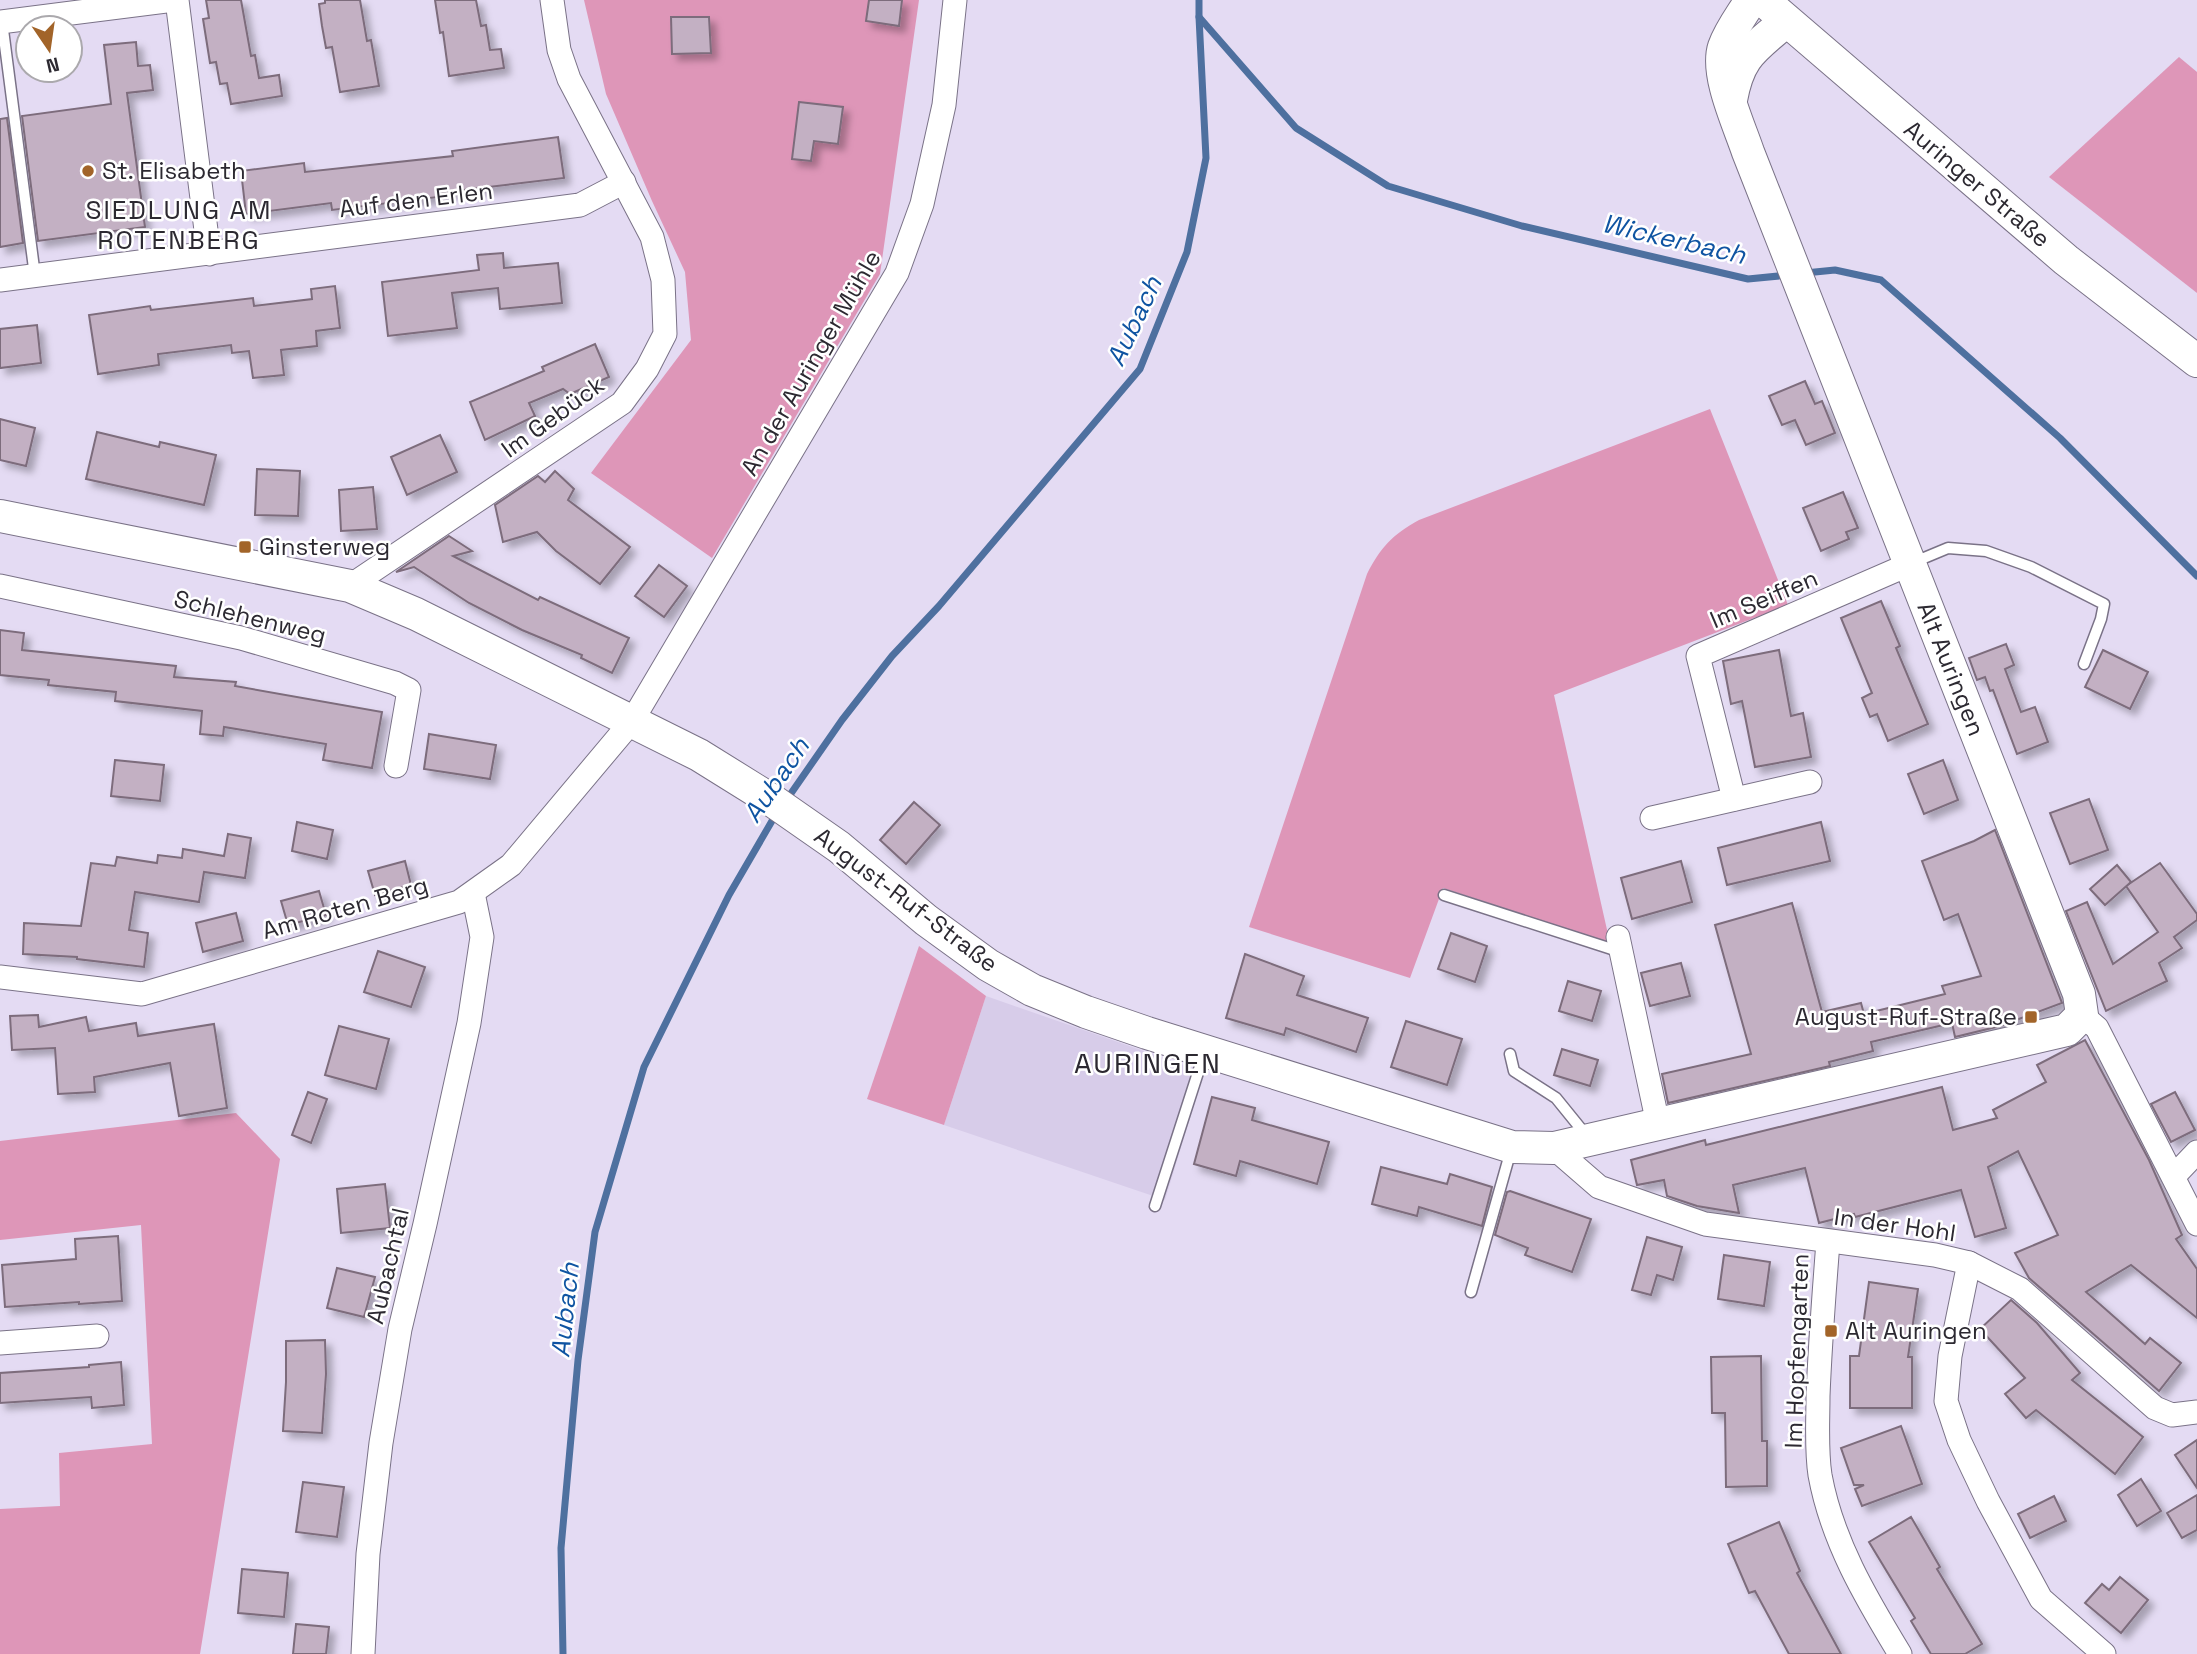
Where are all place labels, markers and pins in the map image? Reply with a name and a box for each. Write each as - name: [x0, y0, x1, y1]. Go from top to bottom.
- place label: St. Elisabeth: [102, 155, 246, 186]
- marker: St. Elisabeth: [80, 163, 96, 179]
- place label: Ginsterweg: [259, 531, 390, 562]
- marker: Ginsterweg: [237, 539, 253, 555]
- place label: August-Ruf-Straße: [1795, 1001, 2017, 1032]
- marker: August-Ruf-Straße: [2023, 1009, 2039, 1025]
- place label: Alt Auringen: [1845, 1315, 1987, 1346]
- marker: Alt Auringen: [1823, 1323, 1839, 1339]

